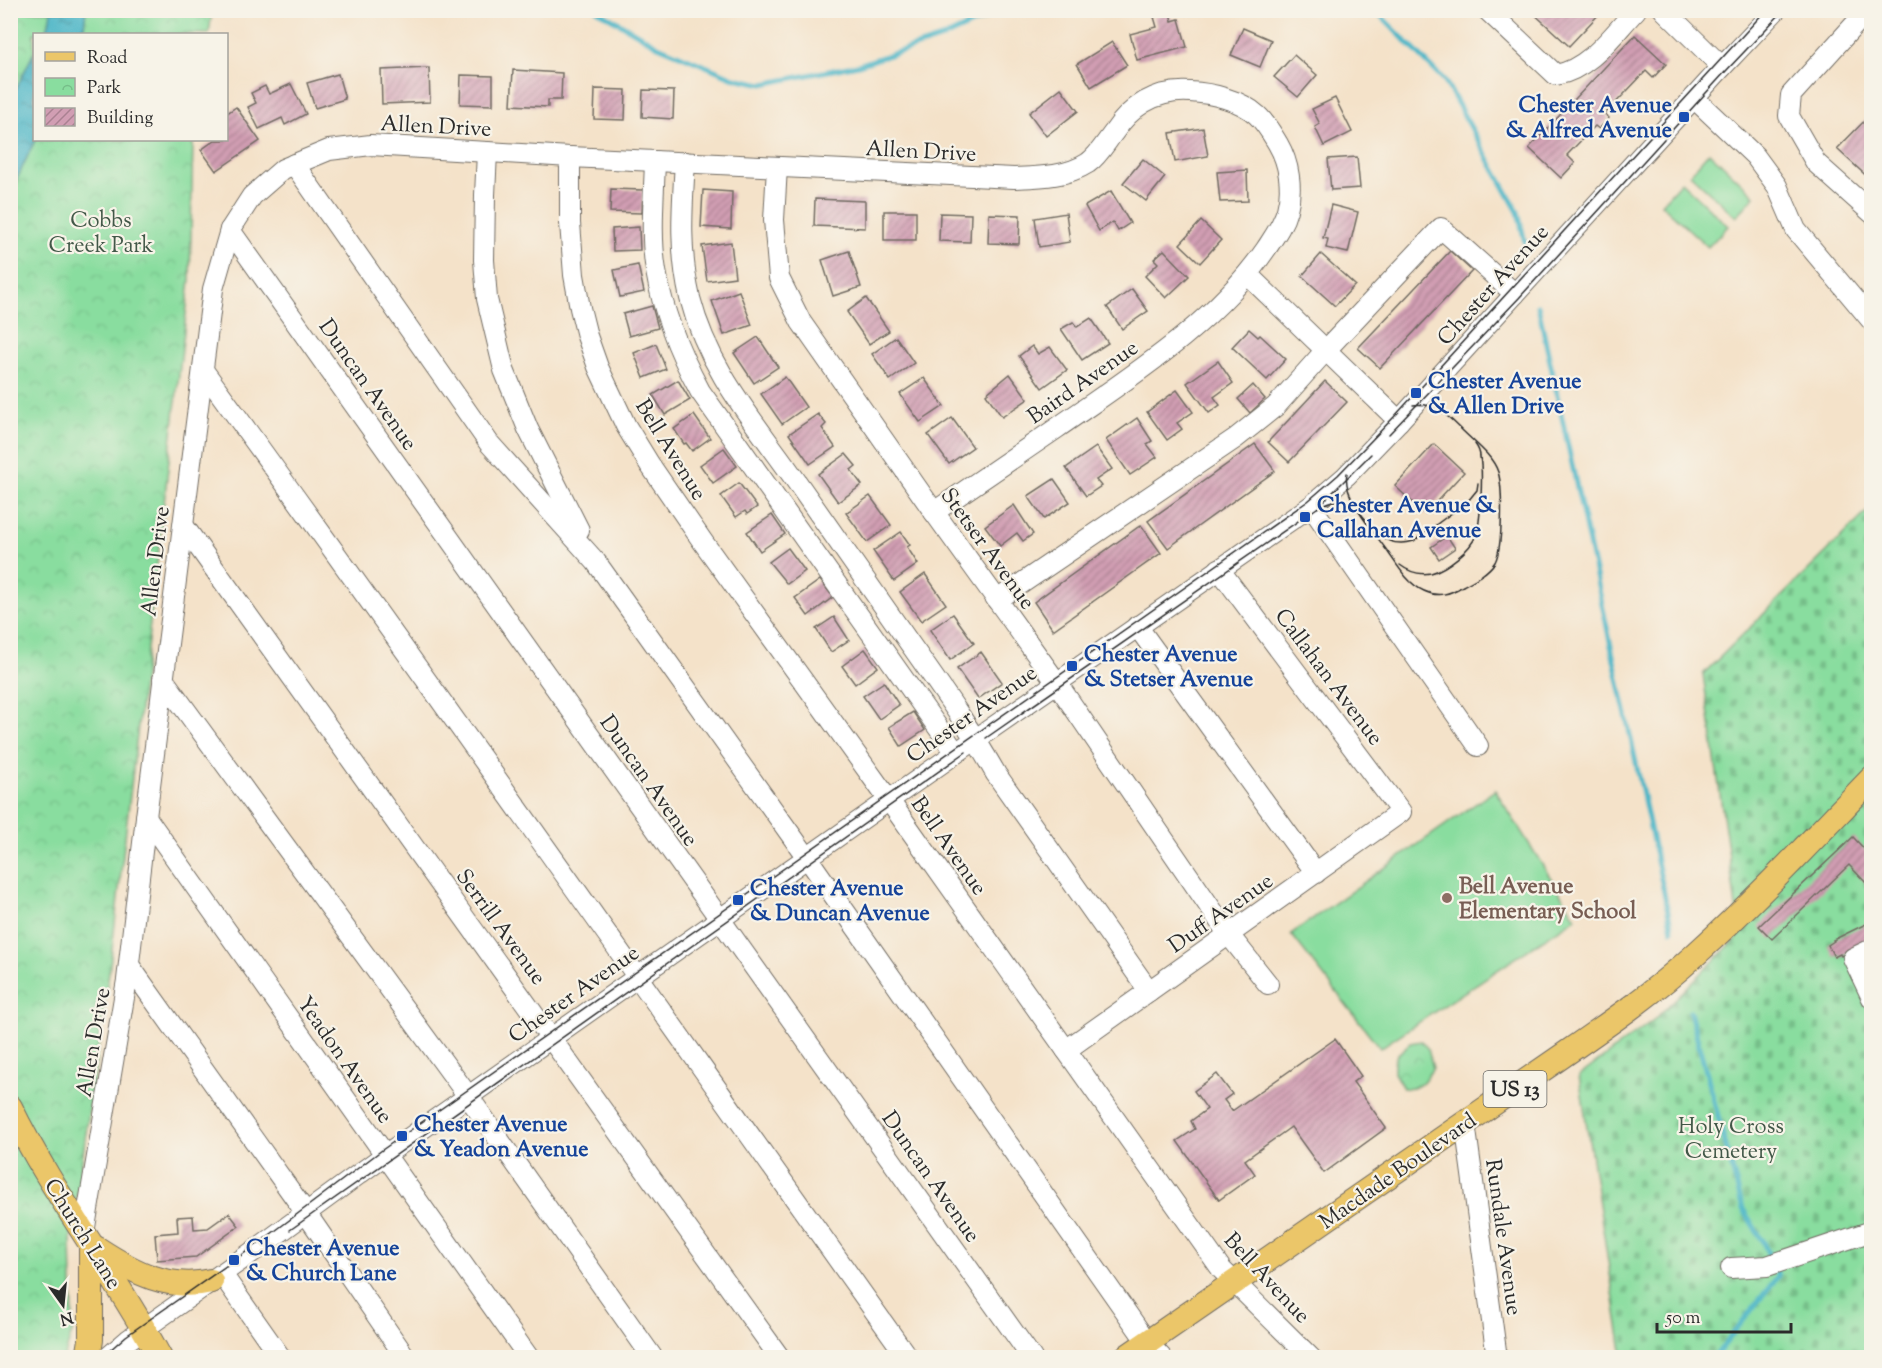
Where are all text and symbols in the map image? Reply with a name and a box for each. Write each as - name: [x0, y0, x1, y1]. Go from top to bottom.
- legend: [33, 33, 228, 141]
- text: Road: [87, 46, 127, 72]
- text: Park: [87, 76, 122, 102]
- place label: Chester Avenue & Alfred Avenue: [1506, 91, 1672, 148]
- text: Building: [87, 106, 153, 132]
- street label: Allen Drive: [380, 109, 492, 147]
- marker: Chester Avenue & Alfred Avenue: [1677, 110, 1691, 124]
- street label: Allen Drive: [865, 134, 977, 172]
- park label: Cobbs Creek Park: [49, 206, 153, 263]
- street label: Chester Avenue: [1431, 218, 1557, 354]
- street label: Duncan Avenue: [309, 313, 424, 458]
- street label: Baird Avenue: [1022, 333, 1146, 434]
- place label: Chester Avenue & Allen Drive: [1428, 367, 1582, 424]
- marker: Chester Avenue & Allen Drive: [1409, 386, 1423, 400]
- street label: Bell Avenue: [626, 394, 713, 508]
- street label: Stetser Avenue: [931, 482, 1042, 617]
- place label: Chester Avenue & Callahan Avenue: [1317, 491, 1497, 548]
- street label: Allen Drive: [134, 504, 180, 618]
- marker: Chester Avenue & Callahan Avenue: [1298, 510, 1312, 524]
- street label: Callahan Avenue: [1265, 603, 1390, 753]
- place label: Chester Avenue & Stetser Avenue: [1084, 640, 1253, 697]
- street label: Chester Avenue: [901, 658, 1045, 773]
- marker: Chester Avenue & Stetser Avenue: [1065, 659, 1079, 673]
- street label: Duncan Avenue: [590, 709, 705, 854]
- street label: Bell Avenue: [902, 791, 993, 903]
- street label: Serrill Avenue: [446, 863, 553, 992]
- street label: Duff Avenue: [1163, 866, 1281, 962]
- place label: Bell Avenue Elementary School: [1459, 872, 1637, 929]
- place label: Chester Avenue & Duncan Avenue: [750, 874, 930, 931]
- marker: Bell Avenue Elementary School: [1440, 891, 1454, 905]
- marker: Chester Avenue & Duncan Avenue: [731, 893, 745, 907]
- street label: Chester Avenue: [503, 938, 647, 1053]
- street label: Allen Drive: [70, 985, 120, 1100]
- street label: Yeadon Avenue: [288, 991, 399, 1131]
- road number: US 13: [1484, 1071, 1546, 1107]
- street label: Duncan Avenue: [872, 1105, 987, 1250]
- street label: Macdade Boulevard: [1313, 1106, 1484, 1239]
- place label: Chester Avenue & Yeadon Avenue: [414, 1110, 589, 1167]
- park label: Holy Cross Cemetery: [1678, 1112, 1784, 1169]
- marker: Chester Avenue & Yeadon Avenue: [395, 1129, 409, 1143]
- street label: Rundale Avenue: [1475, 1157, 1529, 1318]
- street label: Church Lane: [35, 1173, 128, 1296]
- street label: Bell Avenue: [1215, 1226, 1317, 1332]
- place label: Chester Avenue & Church Lane: [246, 1234, 400, 1291]
- marker: Chester Avenue & Church Lane: [227, 1253, 241, 1267]
- north arrow: [33, 1275, 93, 1335]
- scale bar: [1657, 1296, 1790, 1334]
- text: N: [57, 1304, 75, 1330]
- text: 50 m: [1665, 1306, 1701, 1332]

